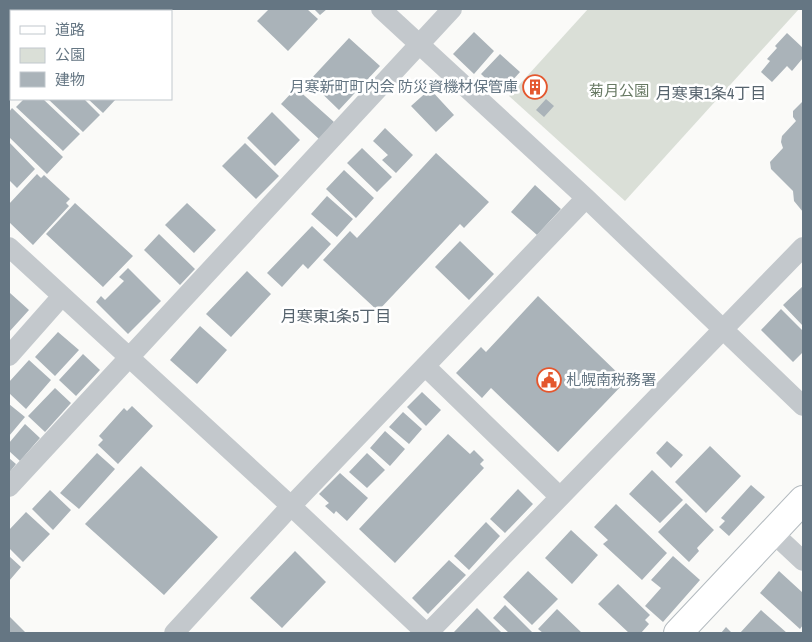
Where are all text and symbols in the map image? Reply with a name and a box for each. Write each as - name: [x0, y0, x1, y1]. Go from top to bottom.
- legend: [10, 10, 172, 100]
- text: 道路: [55, 19, 85, 40]
- text: 公園: [55, 44, 85, 65]
- text: 建物: [55, 69, 85, 90]
- building icon: 月寒新町町内会 防災資機材保管庫: [522, 74, 548, 100]
- place label: 月寒新町町内会 防災資機材保管庫: [290, 76, 518, 97]
- park label: 菊月公園: [589, 80, 649, 101]
- district label: 月寒東1条4丁目: [656, 82, 766, 104]
- district label: 月寒東1条5丁目: [281, 305, 391, 327]
- public building icon: 札幌南税務署: [536, 367, 562, 393]
- place label: 札幌南税務署: [566, 369, 656, 390]

